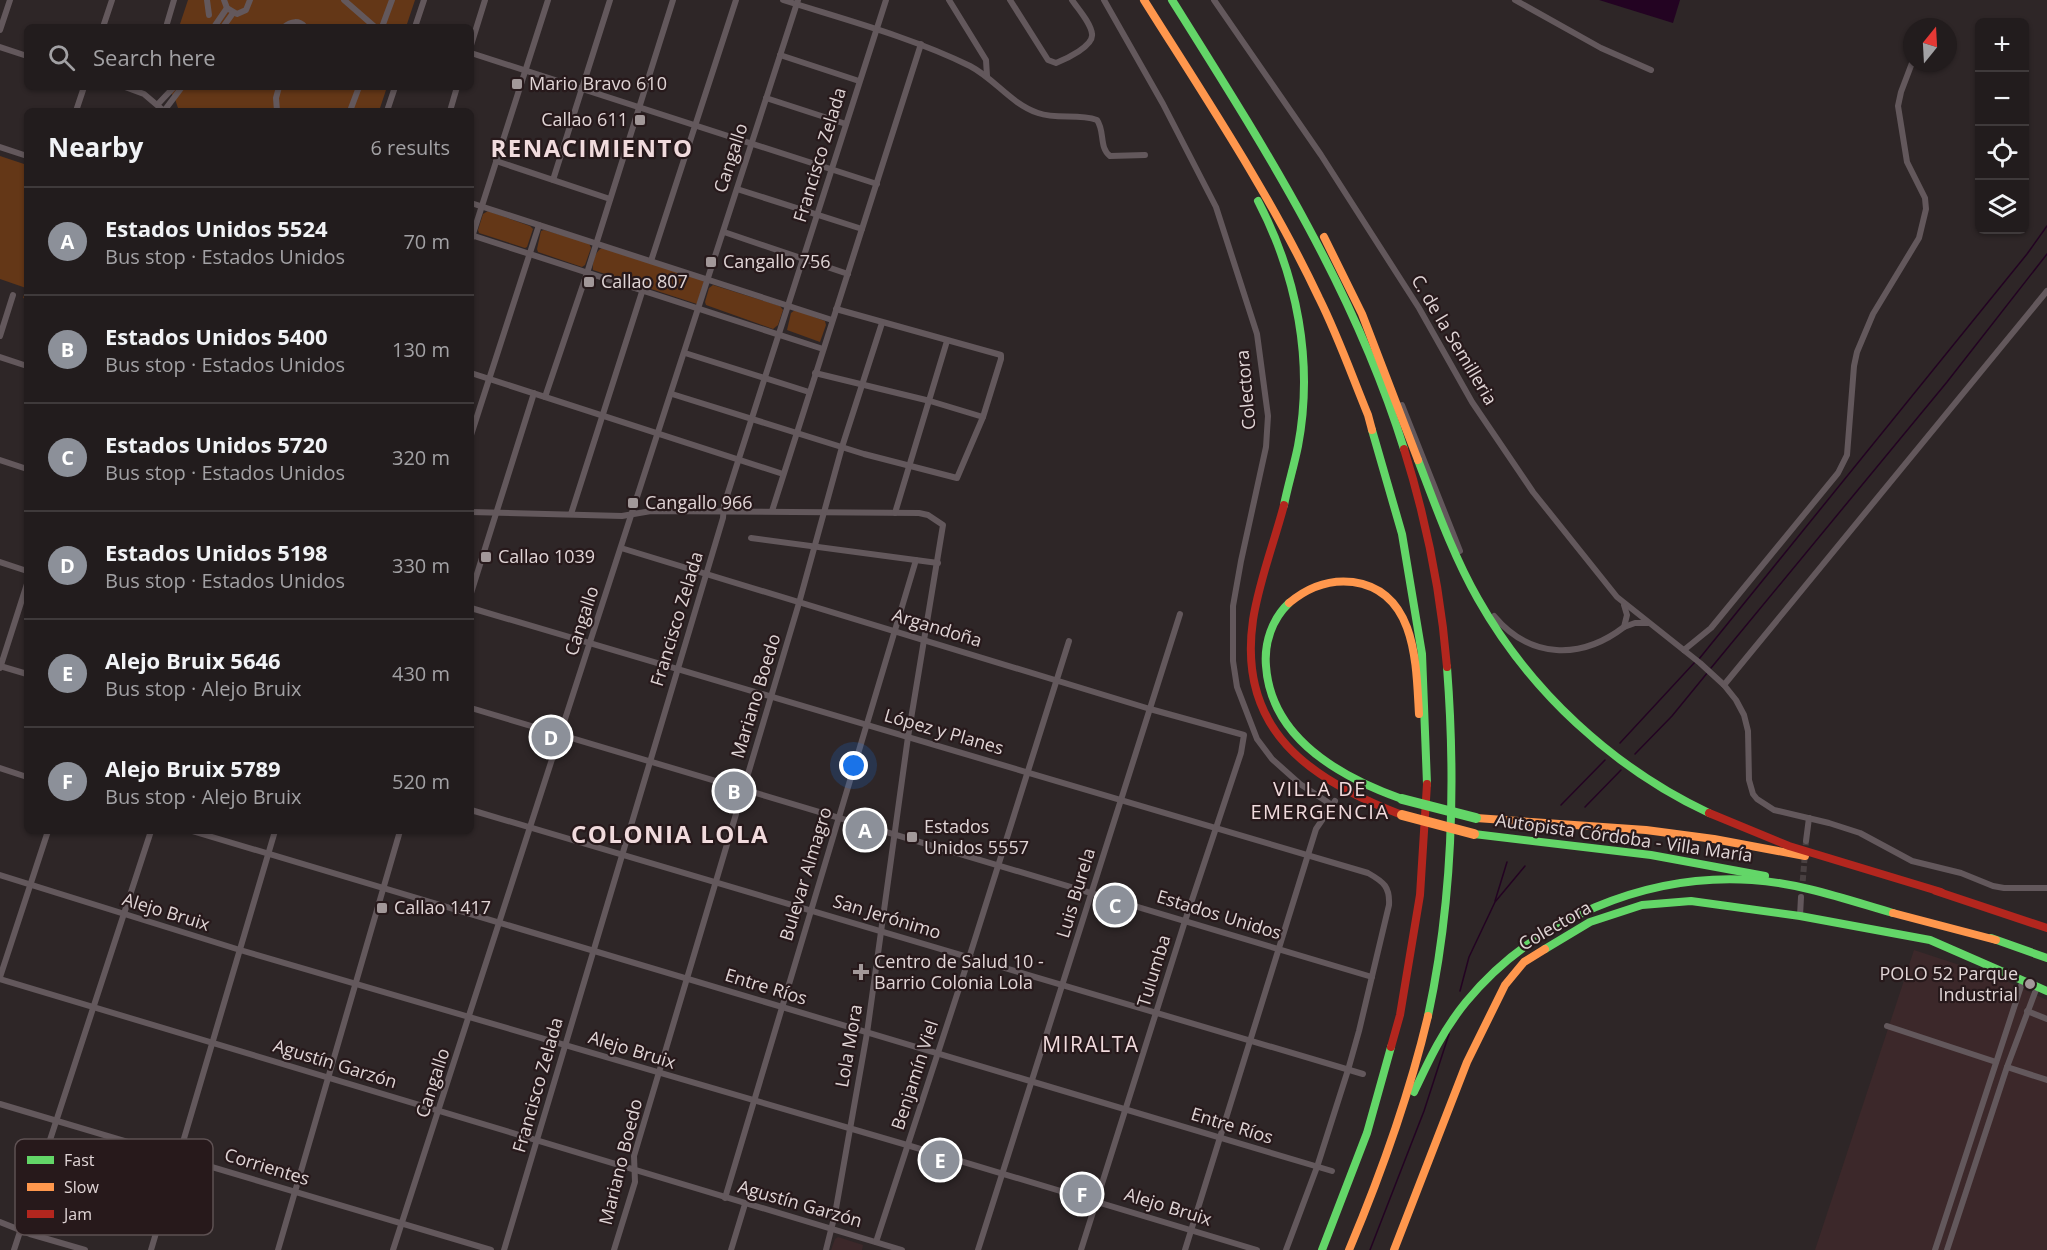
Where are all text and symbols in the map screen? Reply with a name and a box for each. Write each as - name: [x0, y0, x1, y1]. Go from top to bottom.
- north arrow: [1903, 18, 1957, 72]
- map controls: [1975, 18, 2029, 234]
- button: +: [1975, 18, 2029, 72]
- search box: [24, 24, 474, 90]
- icon: search: [45, 41, 78, 74]
- text: Search here: [93, 42, 216, 72]
- place label: Mario Bravo 610: [529, 71, 667, 95]
- button: −: [1975, 72, 2029, 126]
- marker: Mario Bravo 610: [510, 77, 524, 91]
- street label: Francisco Zelada: [787, 84, 851, 225]
- place label: Callao 611: [541, 107, 628, 131]
- marker: Callao 611: [633, 113, 647, 127]
- street label: Cangallo: [707, 120, 753, 196]
- button: locate: [1975, 126, 2029, 180]
- text: Nearby: [48, 129, 143, 165]
- district label: RENACIMIENTO: [490, 131, 694, 164]
- text: 6 results: [370, 134, 450, 161]
- button: layers: [1975, 180, 2029, 234]
- text: Estados Unidos 5524: [105, 213, 328, 243]
- text: A: [61, 228, 74, 255]
- text: 70 m: [403, 228, 450, 255]
- text: Bus stop · Estados Unidos: [105, 243, 345, 270]
- place label: Cangallo 756: [723, 249, 831, 273]
- marker: Cangallo 756: [704, 255, 718, 269]
- place label: Callao 807: [601, 269, 688, 293]
- street label: C. de la Semilleria: [1406, 270, 1503, 409]
- marker: Callao 807: [582, 275, 596, 289]
- text: Estados Unidos 5400: [105, 321, 328, 351]
- text: B: [61, 336, 74, 363]
- text: 130 m: [392, 336, 450, 363]
- street label: Colectora: [1230, 349, 1260, 431]
- text: Bus stop · Estados Unidos: [105, 351, 345, 378]
- text: Estados Unidos 5720: [105, 429, 328, 459]
- text: C: [61, 444, 74, 471]
- text: 320 m: [392, 444, 450, 471]
- text: Bus stop · Estados Unidos: [105, 459, 345, 486]
- place label: Cangallo 966: [645, 490, 753, 514]
- marker: Cangallo 966: [626, 496, 640, 510]
- text: Estados Unidos 5198: [105, 537, 328, 567]
- place label: Callao 1039: [498, 544, 595, 568]
- street label: Francisco Zelada: [644, 548, 708, 689]
- marker: Callao 1039: [479, 550, 493, 564]
- text: D: [60, 552, 75, 579]
- text: 330 m: [392, 552, 450, 579]
- text: Bus stop · Estados Unidos: [105, 567, 345, 594]
- street label: Cangallo: [558, 583, 604, 659]
- street label: Argandoña: [890, 602, 985, 652]
- street label: Mariano Boedo: [725, 630, 785, 761]
- text: Alejo Bruix 5646: [105, 645, 281, 675]
- text: E: [62, 660, 73, 687]
- text: 430 m: [392, 660, 450, 687]
- text: Bus stop · Alejo Bruix: [105, 675, 302, 702]
- street label: López y Planes: [882, 703, 1007, 760]
- pin: D: [532, 714, 570, 760]
- your location: [839, 751, 868, 780]
- text: Alejo Bruix 5789: [105, 753, 281, 783]
- text: F: [62, 768, 73, 795]
- text: 520 m: [392, 768, 450, 795]
- pin: B: [714, 768, 754, 814]
- district label: VILLA DE EMERGENCIA: [1250, 775, 1390, 825]
- text: Bus stop · Alejo Bruix: [105, 783, 302, 810]
- street label: Bulevar Almagro: [773, 804, 837, 944]
- street label: Autopista Córdoba - Villa María: [1494, 807, 1754, 867]
- pin: A: [846, 808, 884, 852]
- place label: Estados Unidos 5557: [924, 814, 1029, 859]
- district label: COLONIA LOLA: [571, 817, 769, 850]
- marker: Estados Unidos 5557: [905, 830, 919, 844]
- street label: Luis Burela: [1050, 845, 1100, 941]
- pin: C: [1096, 882, 1134, 928]
- street label: Estados Unidos: [1154, 884, 1285, 944]
- street label: Alejo Bruix: [120, 886, 213, 936]
- street label: San Jerónimo: [830, 888, 944, 944]
- place label: Callao 1417: [394, 895, 491, 919]
- street label: Colectora: [1514, 895, 1595, 956]
- marker: Callao 1417: [375, 901, 389, 915]
- street label: Tulumba: [1131, 932, 1175, 1010]
- place label: Centro de Salud 10 - Barrio Colonia Lola: [874, 949, 1044, 994]
- place label: POLO 52 Parque Industrial: [1879, 961, 2018, 1006]
- street label: Entre Ríos: [722, 962, 810, 1010]
- marker: Centro de Salud 10 - Barrio Colonia Lola: [852, 963, 870, 981]
- marker: POLO 52 Parque Industrial: [2023, 977, 2037, 991]
- street label: Lola Mora: [829, 1002, 867, 1089]
- street label: Francisco Zelada: [506, 1014, 568, 1155]
- street label: Benjamín Viel: [885, 1017, 943, 1133]
- street label: Alejo Bruix: [586, 1024, 679, 1074]
- district label: MIRALTA: [1042, 1030, 1140, 1058]
- street label: Agustín Garzón: [270, 1033, 400, 1093]
- street label: Cangallo: [409, 1045, 455, 1121]
- street label: Mariano Boedo: [593, 1096, 647, 1227]
- street label: Entre Ríos: [1188, 1101, 1276, 1149]
- pin: E: [920, 1138, 960, 1182]
- legend: [15, 1139, 213, 1235]
- street label: Corrientes: [222, 1142, 313, 1190]
- text: Fast: [64, 1149, 95, 1171]
- pin: F: [1062, 1172, 1102, 1216]
- street label: Agustín Garzón: [735, 1174, 865, 1232]
- text: Slow: [64, 1176, 99, 1198]
- street label: Alejo Bruix: [1122, 1181, 1215, 1231]
- text: Jam: [62, 1203, 92, 1225]

